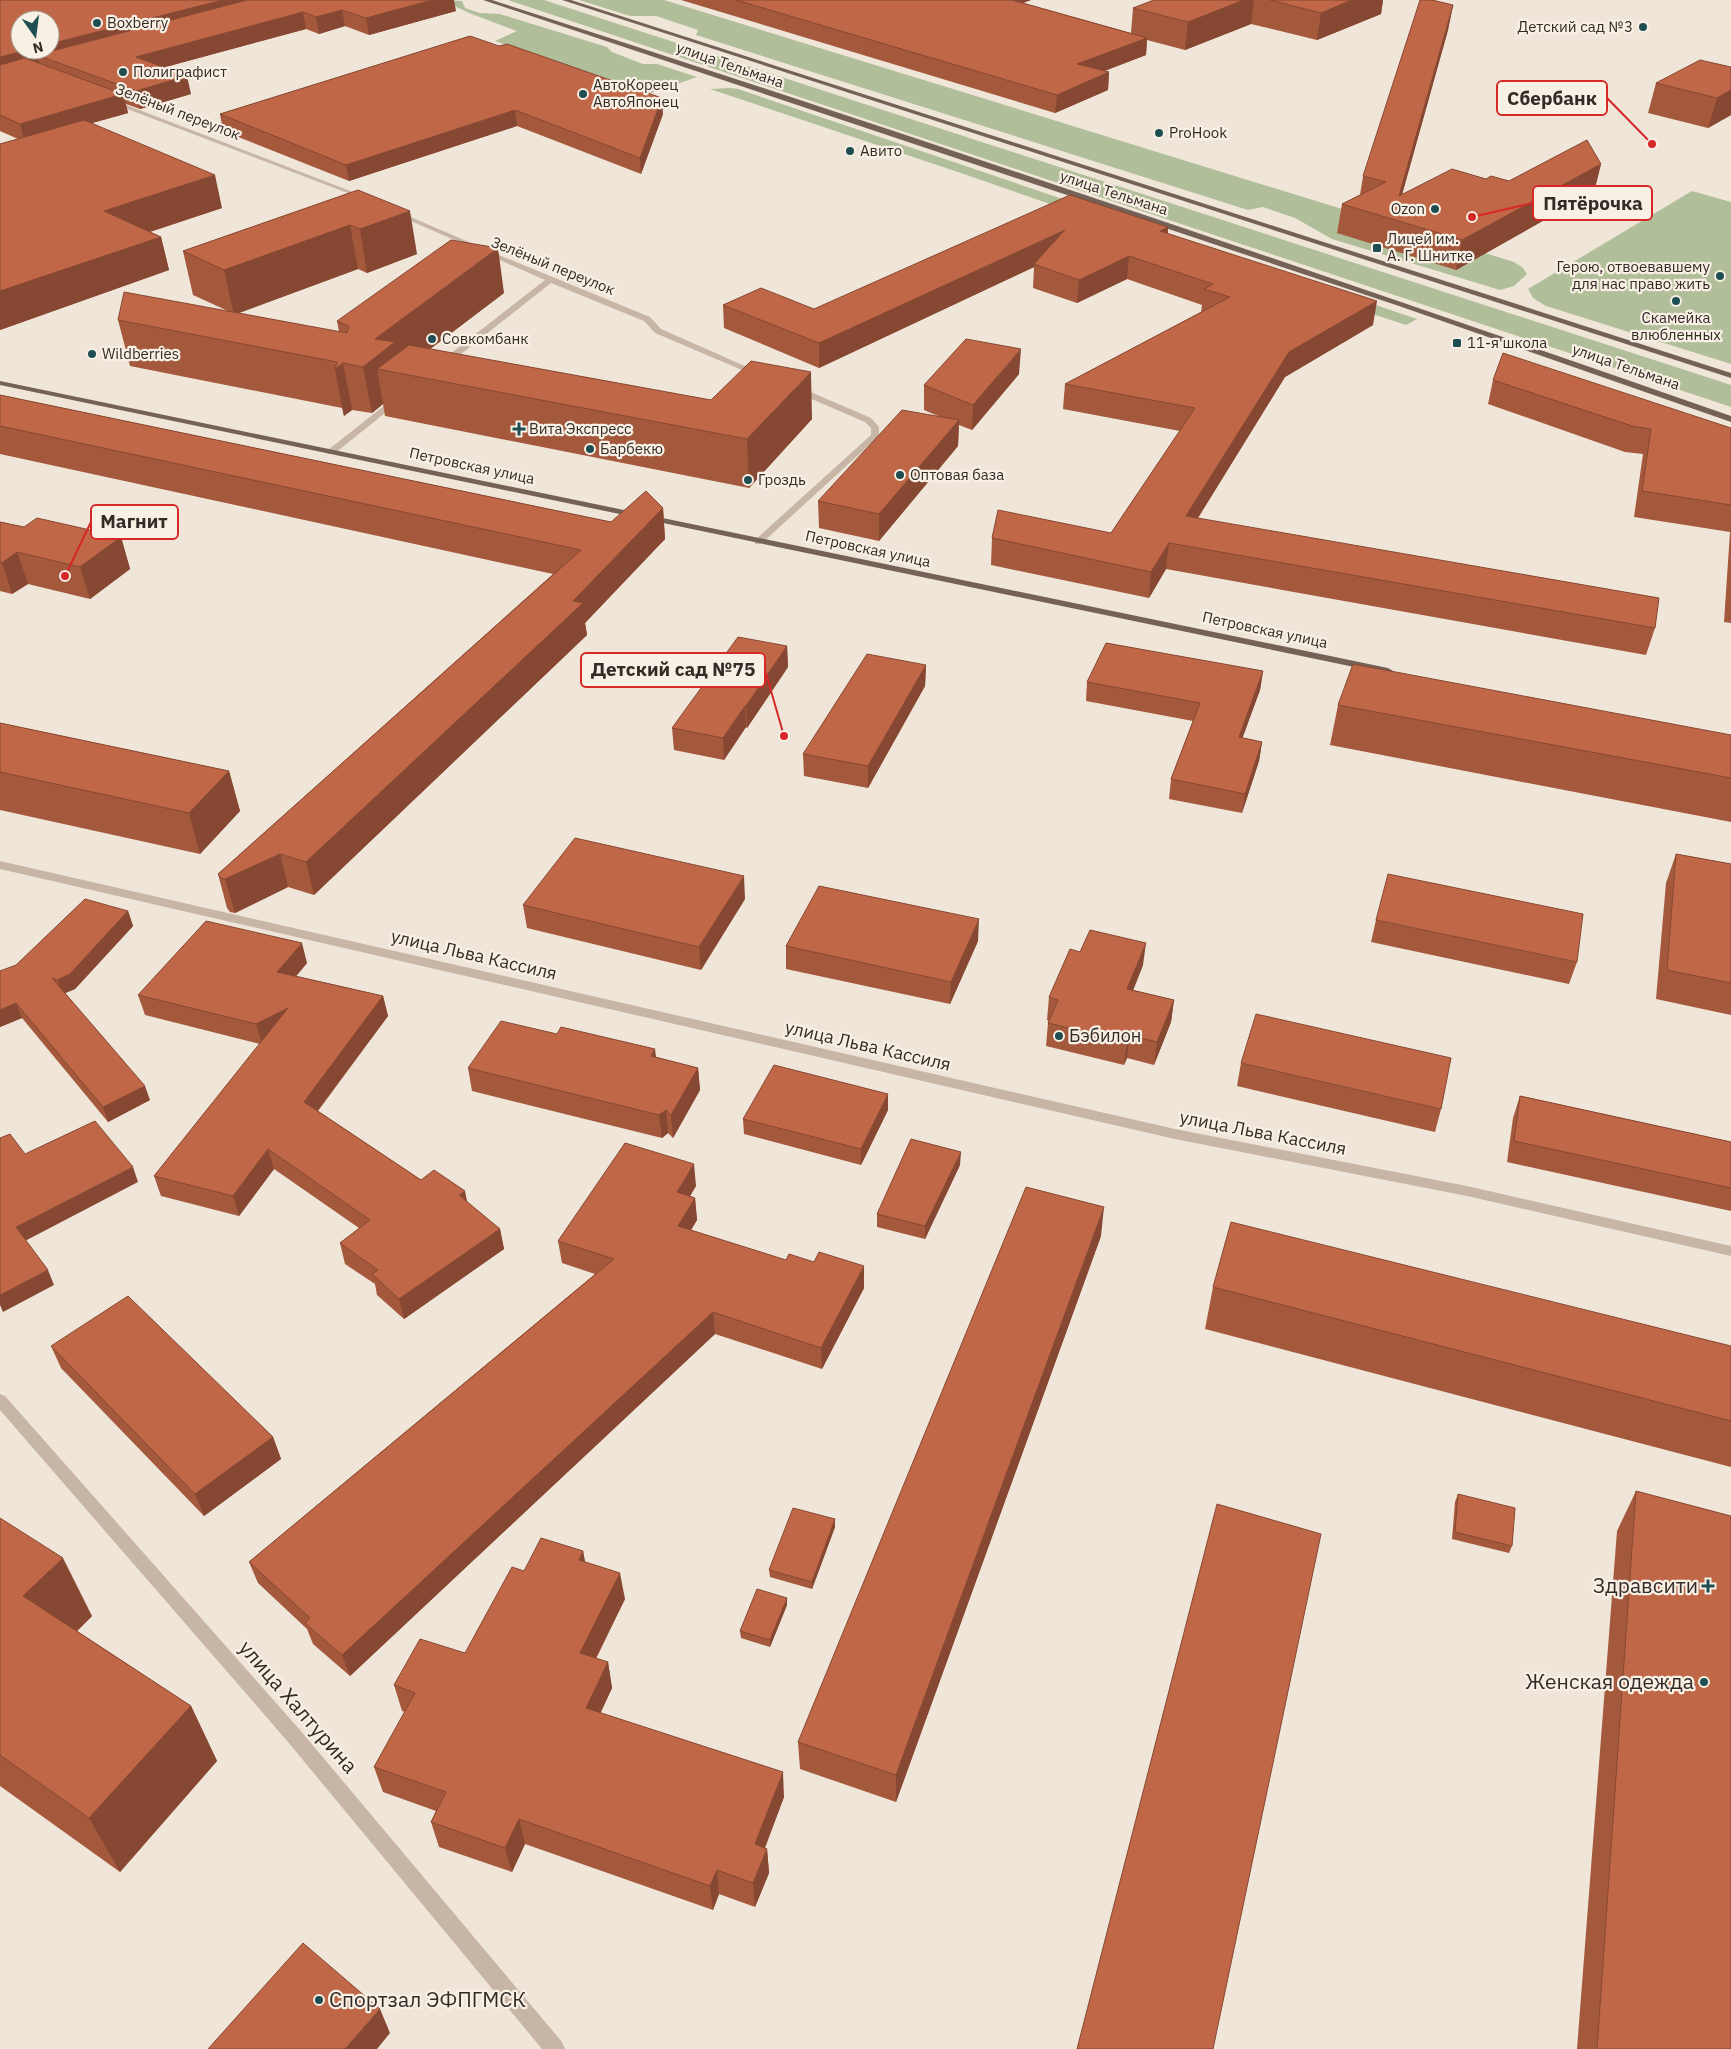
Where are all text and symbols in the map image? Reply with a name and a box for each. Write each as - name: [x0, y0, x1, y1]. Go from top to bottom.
- north arrow: [10, 10, 60, 60]
- place label: Boxberry: [107, 13, 169, 32]
- marker: Boxberry: [91, 17, 103, 29]
- place label: Детский сад №3: [1517, 17, 1633, 36]
- marker: Детский сад №3: [1637, 21, 1649, 33]
- street label: улица Тельмана: [674, 37, 786, 92]
- text: N: [31, 38, 45, 58]
- place label: Полиграфист: [133, 62, 227, 81]
- marker: Полиграфист: [117, 66, 129, 78]
- place label: АвтоКореец АвтоЯпонец: [593, 75, 679, 111]
- street label: Зелёный переулок: [113, 79, 243, 144]
- callout: Сбербанк: [1497, 81, 1607, 115]
- text: Сбербанк: [1507, 86, 1597, 110]
- marker: АвтоКореец АвтоЯпонец: [577, 88, 589, 100]
- place label: ProHook: [1169, 123, 1227, 142]
- marker: ProHook: [1153, 127, 1165, 139]
- place label: Авито: [860, 141, 902, 160]
- marker: Авито: [844, 145, 856, 157]
- street label: улица Тельмана: [1058, 166, 1171, 219]
- callout: Пятёрочка: [1533, 186, 1652, 220]
- text: Пятёрочка: [1543, 191, 1643, 215]
- place label: Ozon: [1391, 199, 1425, 218]
- marker: Ozon: [1429, 203, 1441, 215]
- place label: Лицей им. А. Г. Шнитке: [1387, 229, 1473, 265]
- street label: Зелёный переулок: [488, 232, 618, 299]
- marker: Лицей им. А. Г. Шнитке: [1371, 242, 1383, 254]
- place label: Герою, отвоевавшему для нас право жить: [1557, 257, 1711, 293]
- marker: Герою, отвоевавшему для нас право жить: [1714, 270, 1726, 282]
- marker: Скамейка влюбленных: [1670, 295, 1682, 307]
- place label: Скамейка влюбленных: [1631, 308, 1721, 344]
- place label: Совкомбанк: [442, 329, 528, 348]
- marker: Совкомбанк: [426, 333, 438, 345]
- place label: 11-я школа: [1467, 333, 1547, 352]
- marker: 11-я школа: [1451, 337, 1463, 349]
- street label: улица Тельмана: [1570, 339, 1682, 394]
- place label: Wildberries: [102, 344, 179, 363]
- marker: Wildberries: [86, 348, 98, 360]
- place label: Вита Экспресс: [529, 419, 632, 438]
- marker: Вита Экспресс: [513, 423, 525, 435]
- place label: Барбекю: [600, 439, 663, 458]
- street label: Петровская улица: [408, 443, 537, 488]
- marker: Барбекю: [584, 443, 596, 455]
- place label: Оптовая база: [910, 465, 1004, 484]
- marker: Оптовая база: [894, 469, 906, 481]
- place label: Гроздь: [758, 470, 806, 489]
- marker: Гроздь: [742, 474, 754, 486]
- callout: Магнит: [91, 505, 178, 539]
- text: Магнит: [100, 509, 168, 533]
- street label: Петровская улица: [804, 526, 933, 571]
- street label: Петровская улица: [1201, 607, 1330, 652]
- callout: Детский сад №75: [581, 653, 765, 687]
- text: Детский сад №75: [591, 657, 755, 681]
- street label: улица Льва Кассиля: [389, 924, 559, 985]
- street label: улица Льва Кассиля: [783, 1015, 953, 1076]
- place label: Бэбилон: [1069, 1024, 1141, 1047]
- marker: Бэбилон: [1053, 1030, 1065, 1042]
- street label: улица Льва Кассиля: [1178, 1105, 1348, 1160]
- place label: Здравсити: [1593, 1571, 1698, 1599]
- marker: Здравсити: [1702, 1580, 1714, 1592]
- street label: улица Халтурина: [233, 1634, 364, 1779]
- place label: Женская одежда: [1525, 1667, 1694, 1695]
- marker: Женская одежда: [1698, 1676, 1710, 1688]
- place label: Спортзал ЭФПГМСК: [329, 1985, 526, 2013]
- marker: Спортзал ЭФПГМСК: [313, 1994, 325, 2006]

